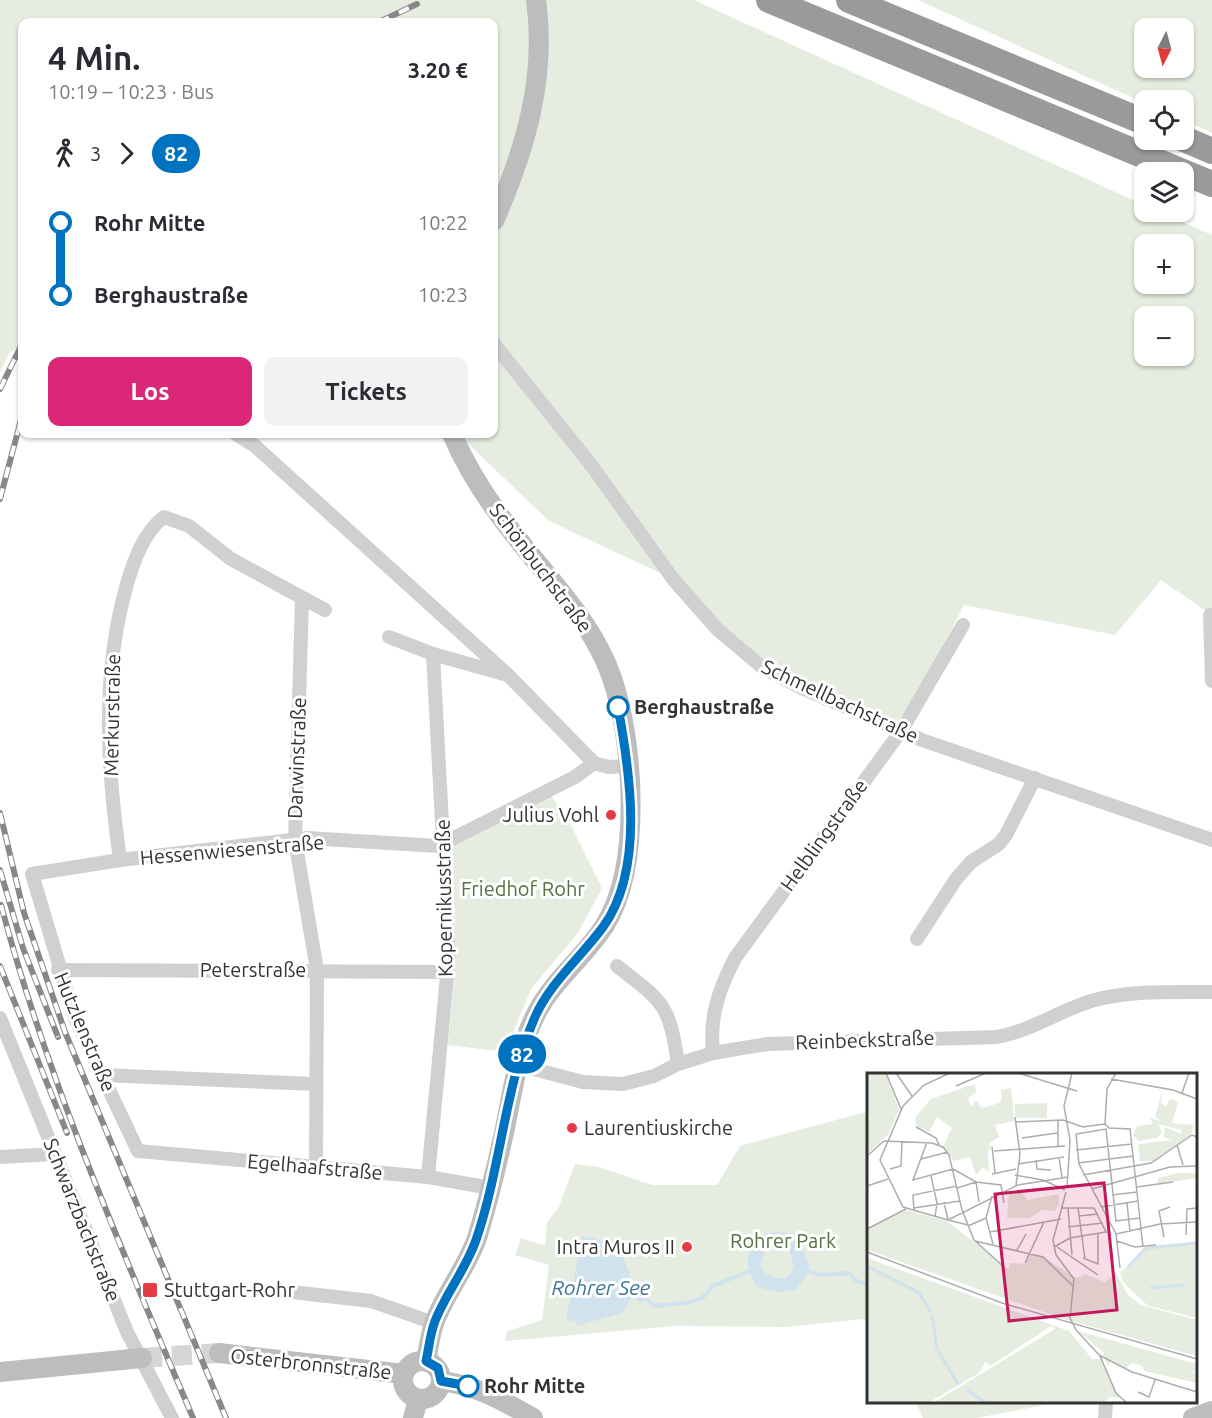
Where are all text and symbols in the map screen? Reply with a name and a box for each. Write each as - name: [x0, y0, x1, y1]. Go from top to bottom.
- north arrow: [1134, 18, 1194, 78]
- map controls: [1134, 18, 1194, 366]
- text: 4 Min.: [48, 39, 140, 76]
- text: 3.20 €: [408, 57, 468, 82]
- text: 10:19 – 10:23 · Bus: [48, 80, 214, 103]
- button: locate: [1134, 90, 1194, 150]
- icon: walk: [48, 137, 81, 170]
- icon: forward: [110, 137, 143, 170]
- text: 82: [164, 141, 188, 165]
- text: 3: [90, 142, 101, 165]
- button: layers: [1134, 162, 1194, 222]
- text: Rohr Mitte: [94, 210, 205, 235]
- text: 10:22: [418, 211, 468, 234]
- button: +: [1134, 234, 1194, 294]
- text: Berghaustraße: [94, 282, 248, 307]
- text: 10:23: [418, 283, 468, 306]
- button: −: [1134, 306, 1194, 366]
- button: Los: [48, 357, 252, 426]
- button: Tickets: [264, 357, 468, 426]
- street label: Schönbuchstraße: [485, 499, 597, 637]
- street label: Merkurstraße: [99, 654, 124, 776]
- street label: Schmellbachstraße: [758, 654, 922, 747]
- place label: Berghaustraße: [634, 695, 774, 718]
- marker: Berghaustraße: [607, 696, 629, 718]
- street label: Darwinstraße: [283, 697, 310, 819]
- street label: Helblingstraße: [775, 774, 872, 895]
- place label: Julius Vohl: [503, 803, 599, 826]
- marker: Julius Vohl: [604, 808, 618, 822]
- street label: Kopernikusstraße: [431, 819, 456, 977]
- street label: Hessenwiesenstraße: [139, 830, 325, 869]
- park label: Friedhof Rohr: [461, 877, 585, 900]
- street label: Peterstraße: [200, 958, 306, 981]
- street label: Hutzlenstraße: [50, 969, 121, 1095]
- street label: Reinbeckstraße: [795, 1026, 935, 1053]
- line badge: 82: [495, 1034, 549, 1074]
- text: 82: [510, 1042, 534, 1066]
- inset map: [867, 1073, 1197, 1403]
- place label: Laurentiuskirche: [584, 1116, 733, 1139]
- marker: Laurentiuskirche: [565, 1121, 579, 1135]
- street label: Schwarzbachstraße: [39, 1135, 126, 1305]
- street label: Egelhaafstraße: [246, 1149, 384, 1184]
- park label: Rohrer Park: [730, 1229, 836, 1252]
- place label: Intra Muros II: [557, 1235, 675, 1258]
- marker: Intra Muros II: [680, 1240, 694, 1254]
- water label: Rohrer See: [552, 1275, 651, 1299]
- place label: Stuttgart-Rohr: [164, 1278, 295, 1301]
- marker: Stuttgart-Rohr: [141, 1281, 159, 1299]
- street label: Osterbronnstraße: [229, 1344, 393, 1383]
- place label: Rohr Mitte: [484, 1374, 585, 1397]
- marker: Rohr Mitte: [457, 1375, 479, 1397]

